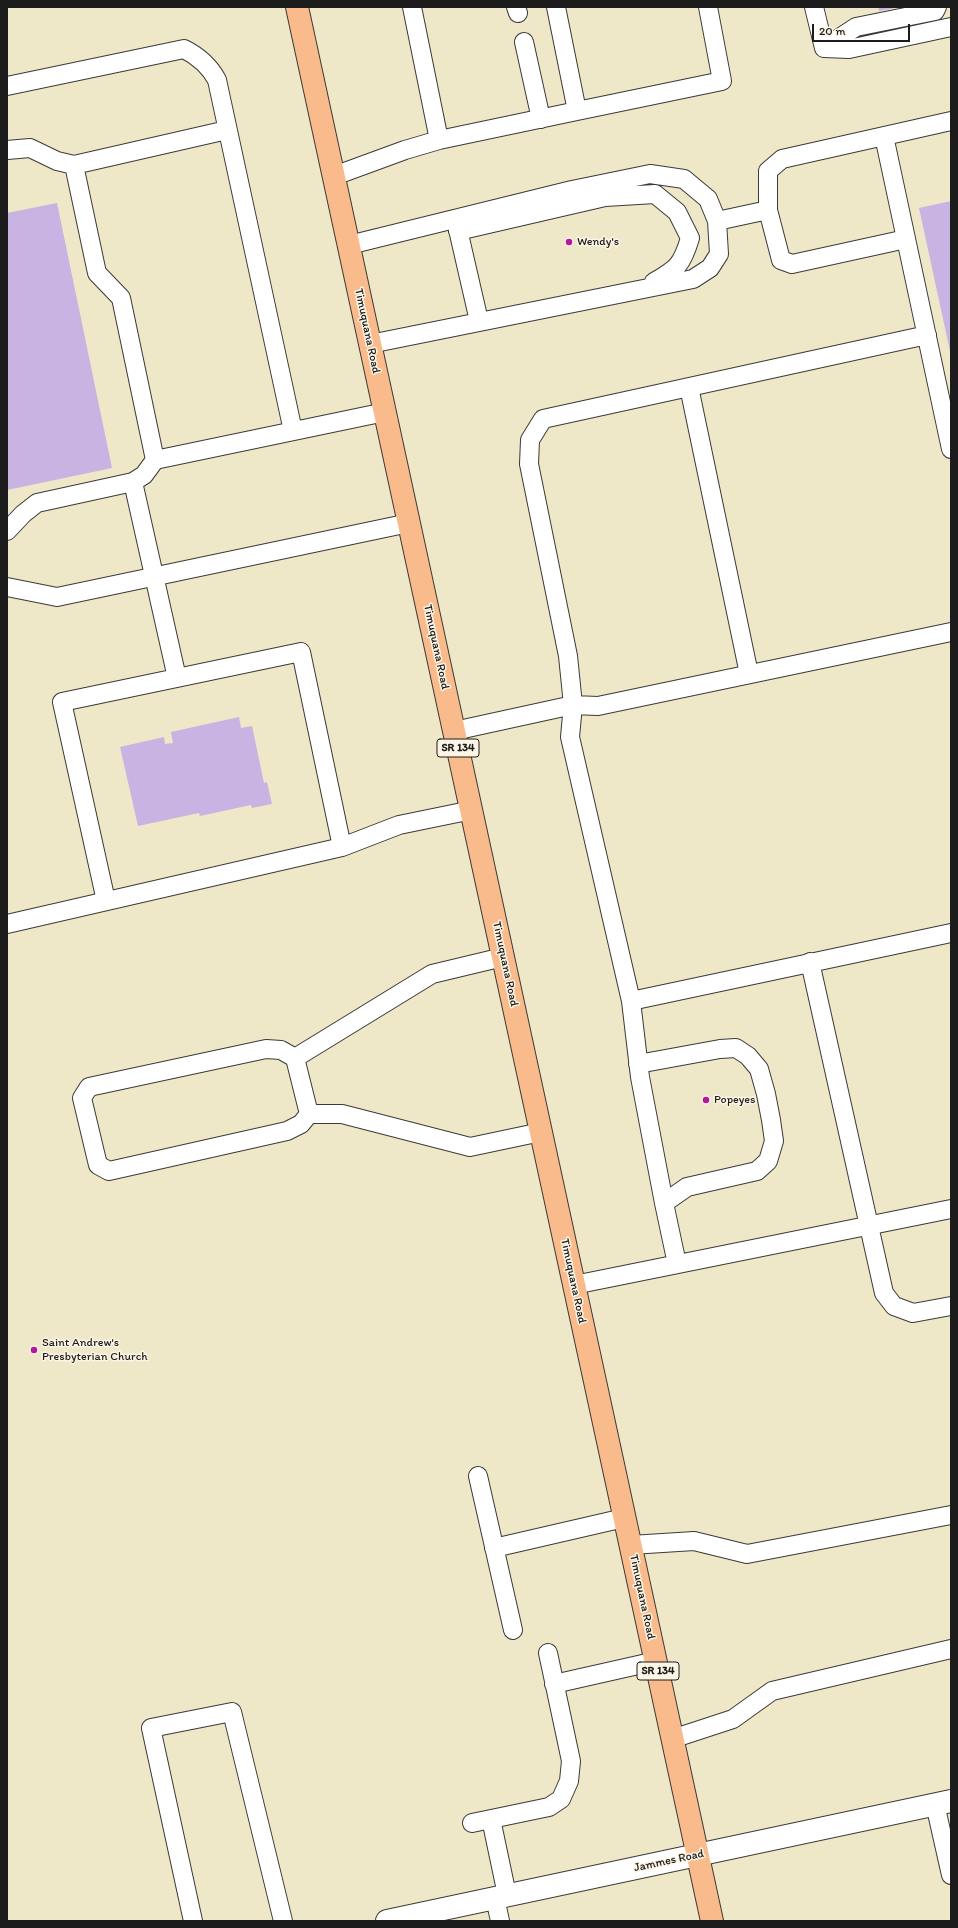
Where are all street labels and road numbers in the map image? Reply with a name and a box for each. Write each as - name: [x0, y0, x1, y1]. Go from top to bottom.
- street label: Timuquana Road: [351, 287, 383, 375]
- street label: Timuquana Road: [420, 603, 452, 691]
- road number: SR 134: [437, 739, 479, 757]
- street label: Timuquana Road: [489, 920, 521, 1008]
- street label: Timuquana Road: [557, 1237, 589, 1325]
- street label: Timuquana Road: [626, 1553, 658, 1641]
- road number: SR 134: [637, 1662, 679, 1680]
- street label: Jammes Road: [633, 1847, 705, 1875]

